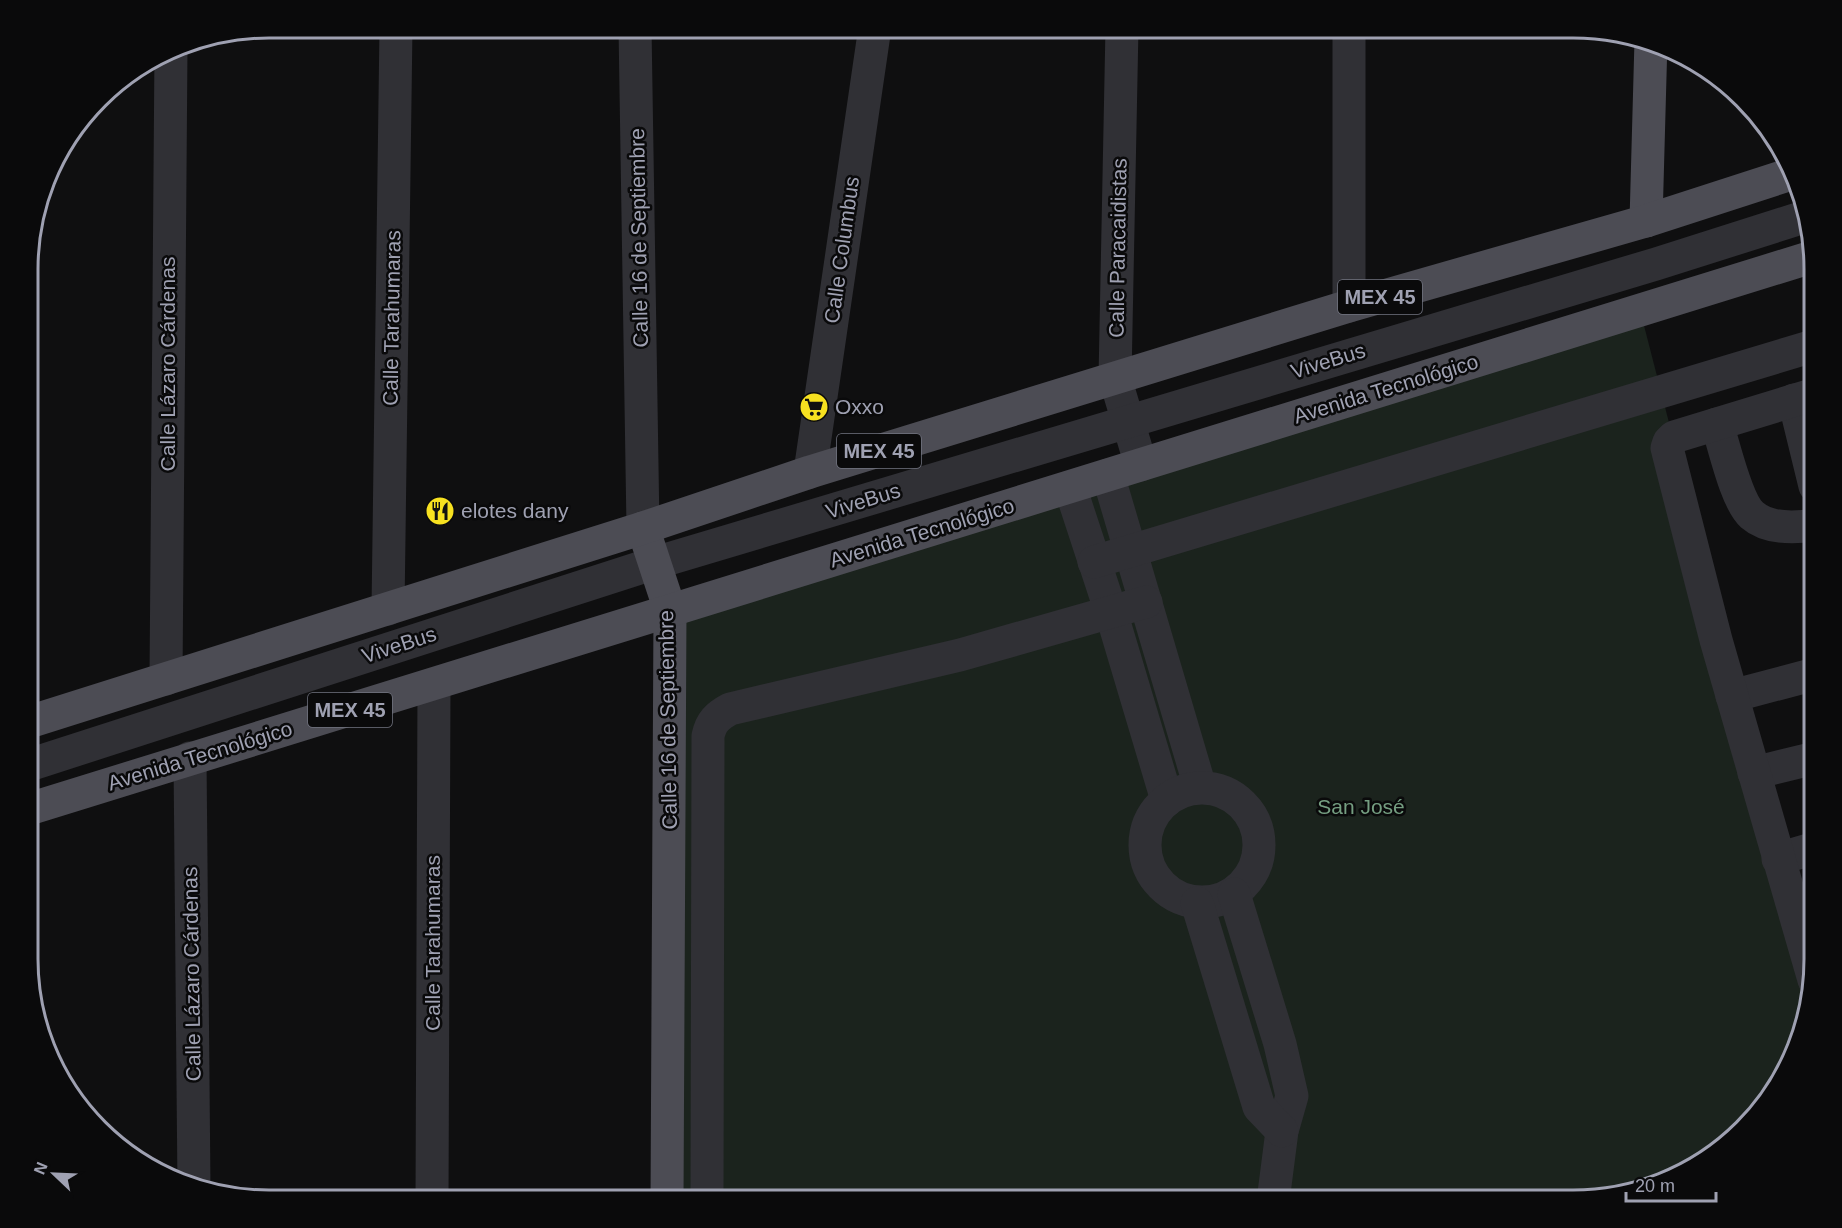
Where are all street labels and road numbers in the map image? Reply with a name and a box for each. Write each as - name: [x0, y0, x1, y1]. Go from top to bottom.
- street label: Calle 16 de Septiembre: [625, 128, 652, 348]
- street label: Calle Paracaidistas: [1104, 158, 1131, 338]
- street label: Calle Columbus: [820, 175, 863, 325]
- street label: Calle Tarahumaras: [378, 230, 405, 406]
- street label: Calle Lázaro Cárdenas: [156, 257, 179, 471]
- road number: MEX 45: [1338, 280, 1422, 314]
- street label: ViveBus: [1288, 338, 1368, 383]
- street label: Avenida Tecnológico: [1291, 349, 1481, 428]
- road number: MEX 45: [837, 434, 921, 468]
- street label: ViveBus: [823, 478, 903, 523]
- street label: Avenida Tecnológico: [827, 493, 1017, 572]
- street label: Calle 16 de Septiembre: [654, 610, 681, 830]
- street label: ViveBus: [359, 622, 439, 667]
- road number: MEX 45: [308, 693, 392, 727]
- street label: Avenida Tecnológico: [105, 716, 295, 795]
- street label: Calle Tarahumaras: [421, 855, 444, 1031]
- street label: Calle Lázaro Cárdenas: [178, 866, 205, 1082]

